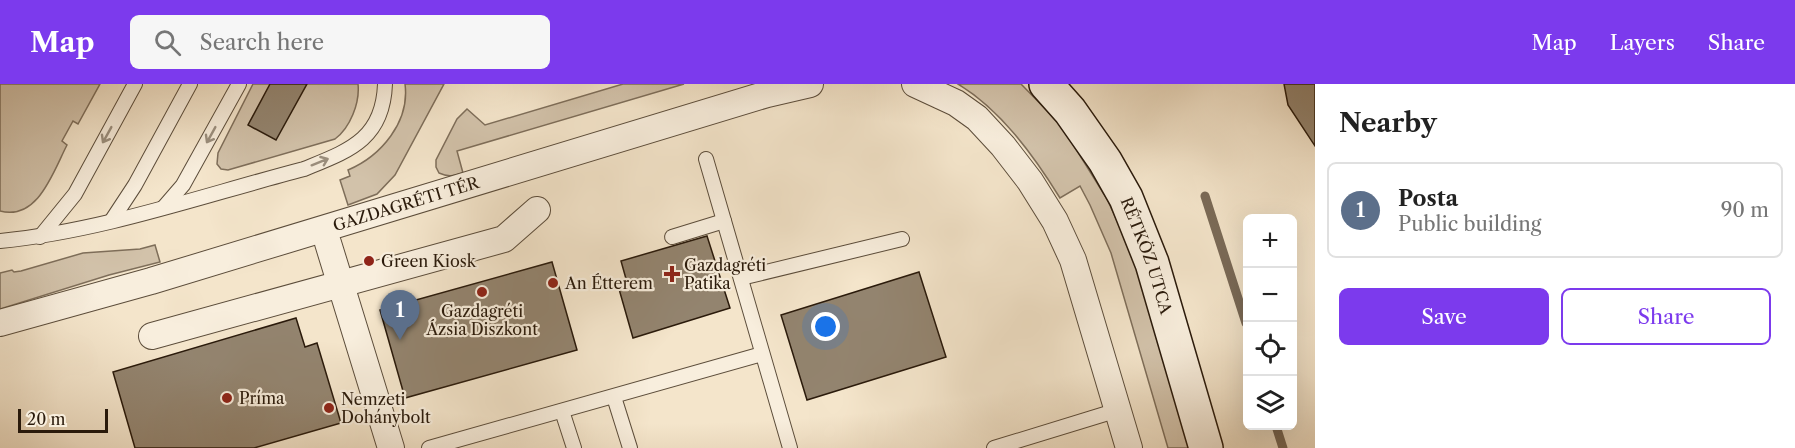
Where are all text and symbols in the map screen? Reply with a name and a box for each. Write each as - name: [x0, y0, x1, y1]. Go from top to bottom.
- search box: [130, 15, 550, 69]
- text: Map: [30, 25, 94, 59]
- icon: search: [151, 26, 184, 59]
- text: Search here: [199, 29, 324, 56]
- text: Map: [1532, 30, 1577, 55]
- text: Layers: [1610, 30, 1675, 55]
- text: Share: [1708, 30, 1765, 55]
- text: Nearby: [1339, 107, 1437, 139]
- one-way arrow: [205, 125, 216, 143]
- one-way arrow: [101, 126, 112, 144]
- one-way arrow: [310, 156, 329, 167]
- street label: GAZDAGRÉTI TÉR: [330, 172, 482, 235]
- text: Posta: [1398, 185, 1458, 212]
- street label: RÉTKÖZ UTCA: [1117, 194, 1177, 318]
- text: 1: [1356, 198, 1365, 222]
- text: 90 m: [1721, 198, 1769, 222]
- text: Public building: [1398, 212, 1541, 236]
- map controls: [1243, 214, 1297, 430]
- button: +: [1243, 214, 1297, 268]
- place label: Green Kiosk: [381, 251, 477, 271]
- marker: Green Kiosk: [362, 254, 376, 268]
- place label: Gazdagréti Patika: [684, 255, 766, 293]
- marker: Gazdagréti Patika: [665, 267, 679, 281]
- button: −: [1243, 268, 1297, 322]
- place label: An Étterem: [564, 273, 653, 293]
- marker: An Étterem: [546, 276, 560, 290]
- marker: Gazdagréti Ázsia Diszkont: [475, 285, 489, 299]
- button: Save: [1339, 288, 1549, 345]
- button: Share: [1561, 288, 1771, 345]
- pin: 1: [380, 290, 420, 340]
- place label: Gazdagréti Ázsia Diszkont: [425, 301, 538, 339]
- your location: [811, 312, 840, 341]
- button: locate: [1243, 322, 1297, 376]
- button: layers: [1243, 376, 1297, 430]
- place label: Príma: [239, 388, 285, 408]
- place label: Nemzeti Dohánybolt: [341, 389, 431, 427]
- marker: Príma: [220, 391, 234, 405]
- marker: Nemzeti Dohánybolt: [322, 401, 336, 415]
- scale bar: [18, 406, 108, 434]
- text: 20 m: [27, 409, 66, 429]

